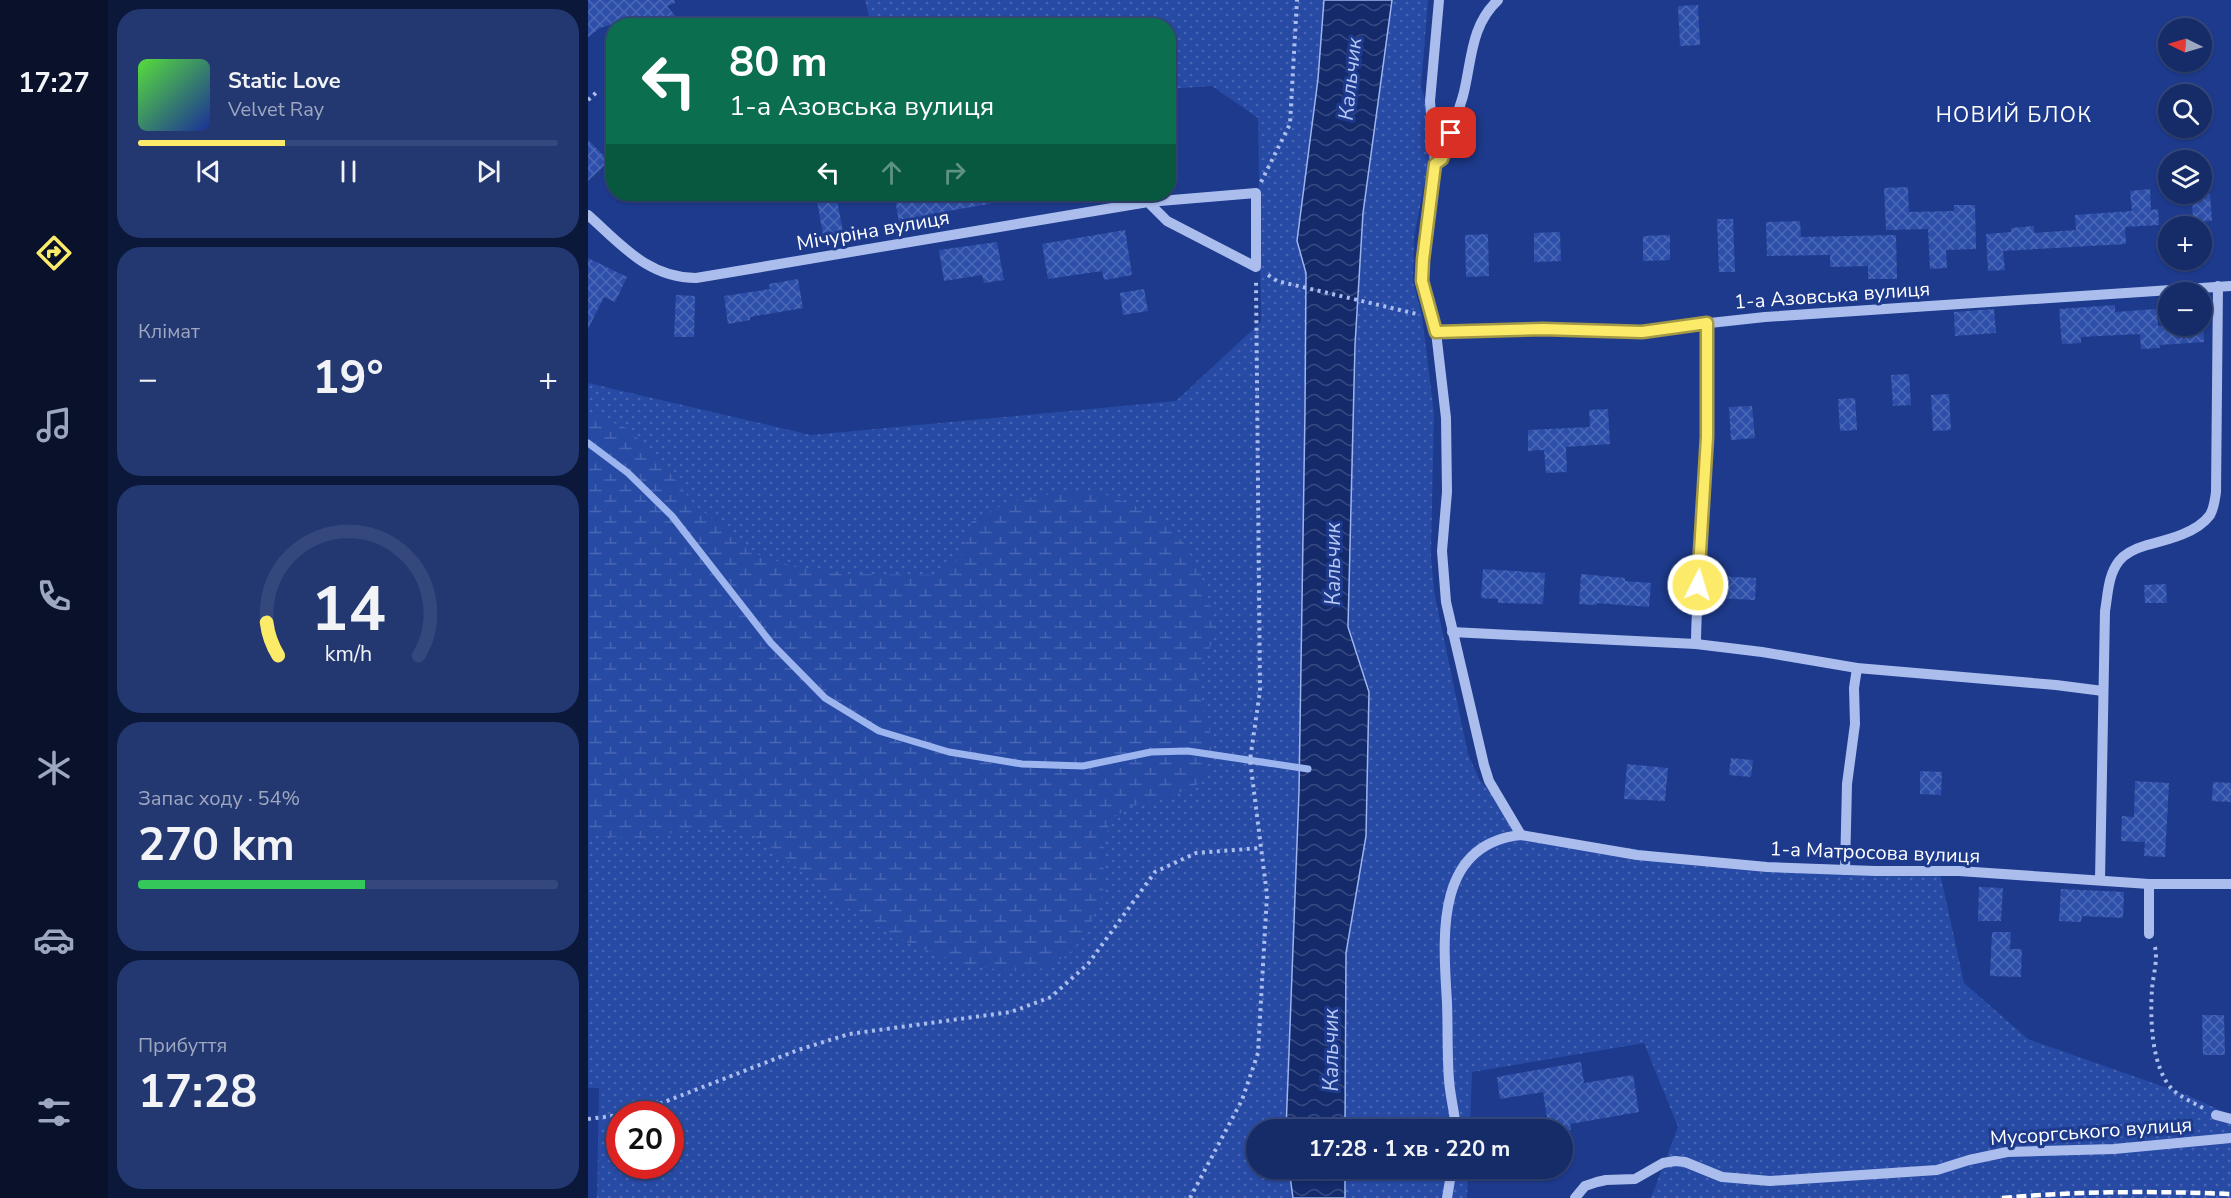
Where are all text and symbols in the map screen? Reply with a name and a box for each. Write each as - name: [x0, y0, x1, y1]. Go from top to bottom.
- north arrow: [2158, 18, 2212, 72]
- map controls: [2158, 18, 2212, 336]
- text: 80 m: [729, 34, 828, 91]
- water label: Кальчик: [1332, 35, 1368, 122]
- icon: left: [630, 42, 708, 120]
- text: 17:27: [18, 65, 90, 102]
- text: Static Love: [228, 66, 341, 96]
- button: search: [2158, 84, 2212, 138]
- text: 1-а Азовська вулиця: [729, 88, 994, 125]
- text: Velvet Ray: [228, 96, 324, 123]
- district label: НОВИЙ БЛОК: [1936, 101, 2092, 129]
- pin: [1425, 107, 1476, 158]
- icon: arrive: [1434, 116, 1467, 149]
- button: layers: [2158, 150, 2212, 204]
- icon: previous: [192, 155, 225, 188]
- icon: pause: [332, 155, 365, 188]
- icon: next: [472, 155, 505, 188]
- icon: left: [812, 156, 845, 189]
- icon: ahead: [875, 156, 908, 189]
- icon: right: [938, 156, 971, 189]
- street label: Мічуріна вулиця: [795, 204, 952, 257]
- button: +: [2158, 216, 2212, 270]
- icon: directions: [33, 232, 75, 274]
- street label: 1-а Азовська вулиця: [1733, 275, 1931, 316]
- button: −: [2158, 282, 2212, 336]
- text: Клімат: [138, 318, 200, 345]
- text: 19°: [312, 348, 384, 409]
- text: −: [138, 357, 158, 402]
- text: +: [538, 357, 558, 402]
- icon: music: [33, 404, 75, 446]
- water label: Кальчик: [1319, 522, 1347, 606]
- position arrow: [1666, 553, 1730, 617]
- text: 14: [311, 567, 385, 652]
- icon: phone: [33, 575, 75, 617]
- text: km/h: [324, 639, 372, 669]
- icon: climate: [33, 747, 75, 789]
- text: Запас ходу · 54%: [138, 785, 300, 812]
- text: 270 km: [138, 815, 295, 876]
- street label: 1-а Матросова вулиця: [1769, 835, 1981, 870]
- icon: car: [33, 919, 75, 961]
- water label: Кальчик: [1317, 1008, 1345, 1092]
- text: Прибуття: [138, 1032, 227, 1059]
- text: 17:28: [138, 1062, 257, 1123]
- icon: filters: [33, 1091, 75, 1133]
- speed limit sign: 20: [606, 1101, 684, 1179]
- street label: Мусоргського вулиця: [1989, 1111, 2193, 1152]
- text: 17:28 · 1 хв · 220 m: [1309, 1134, 1510, 1164]

